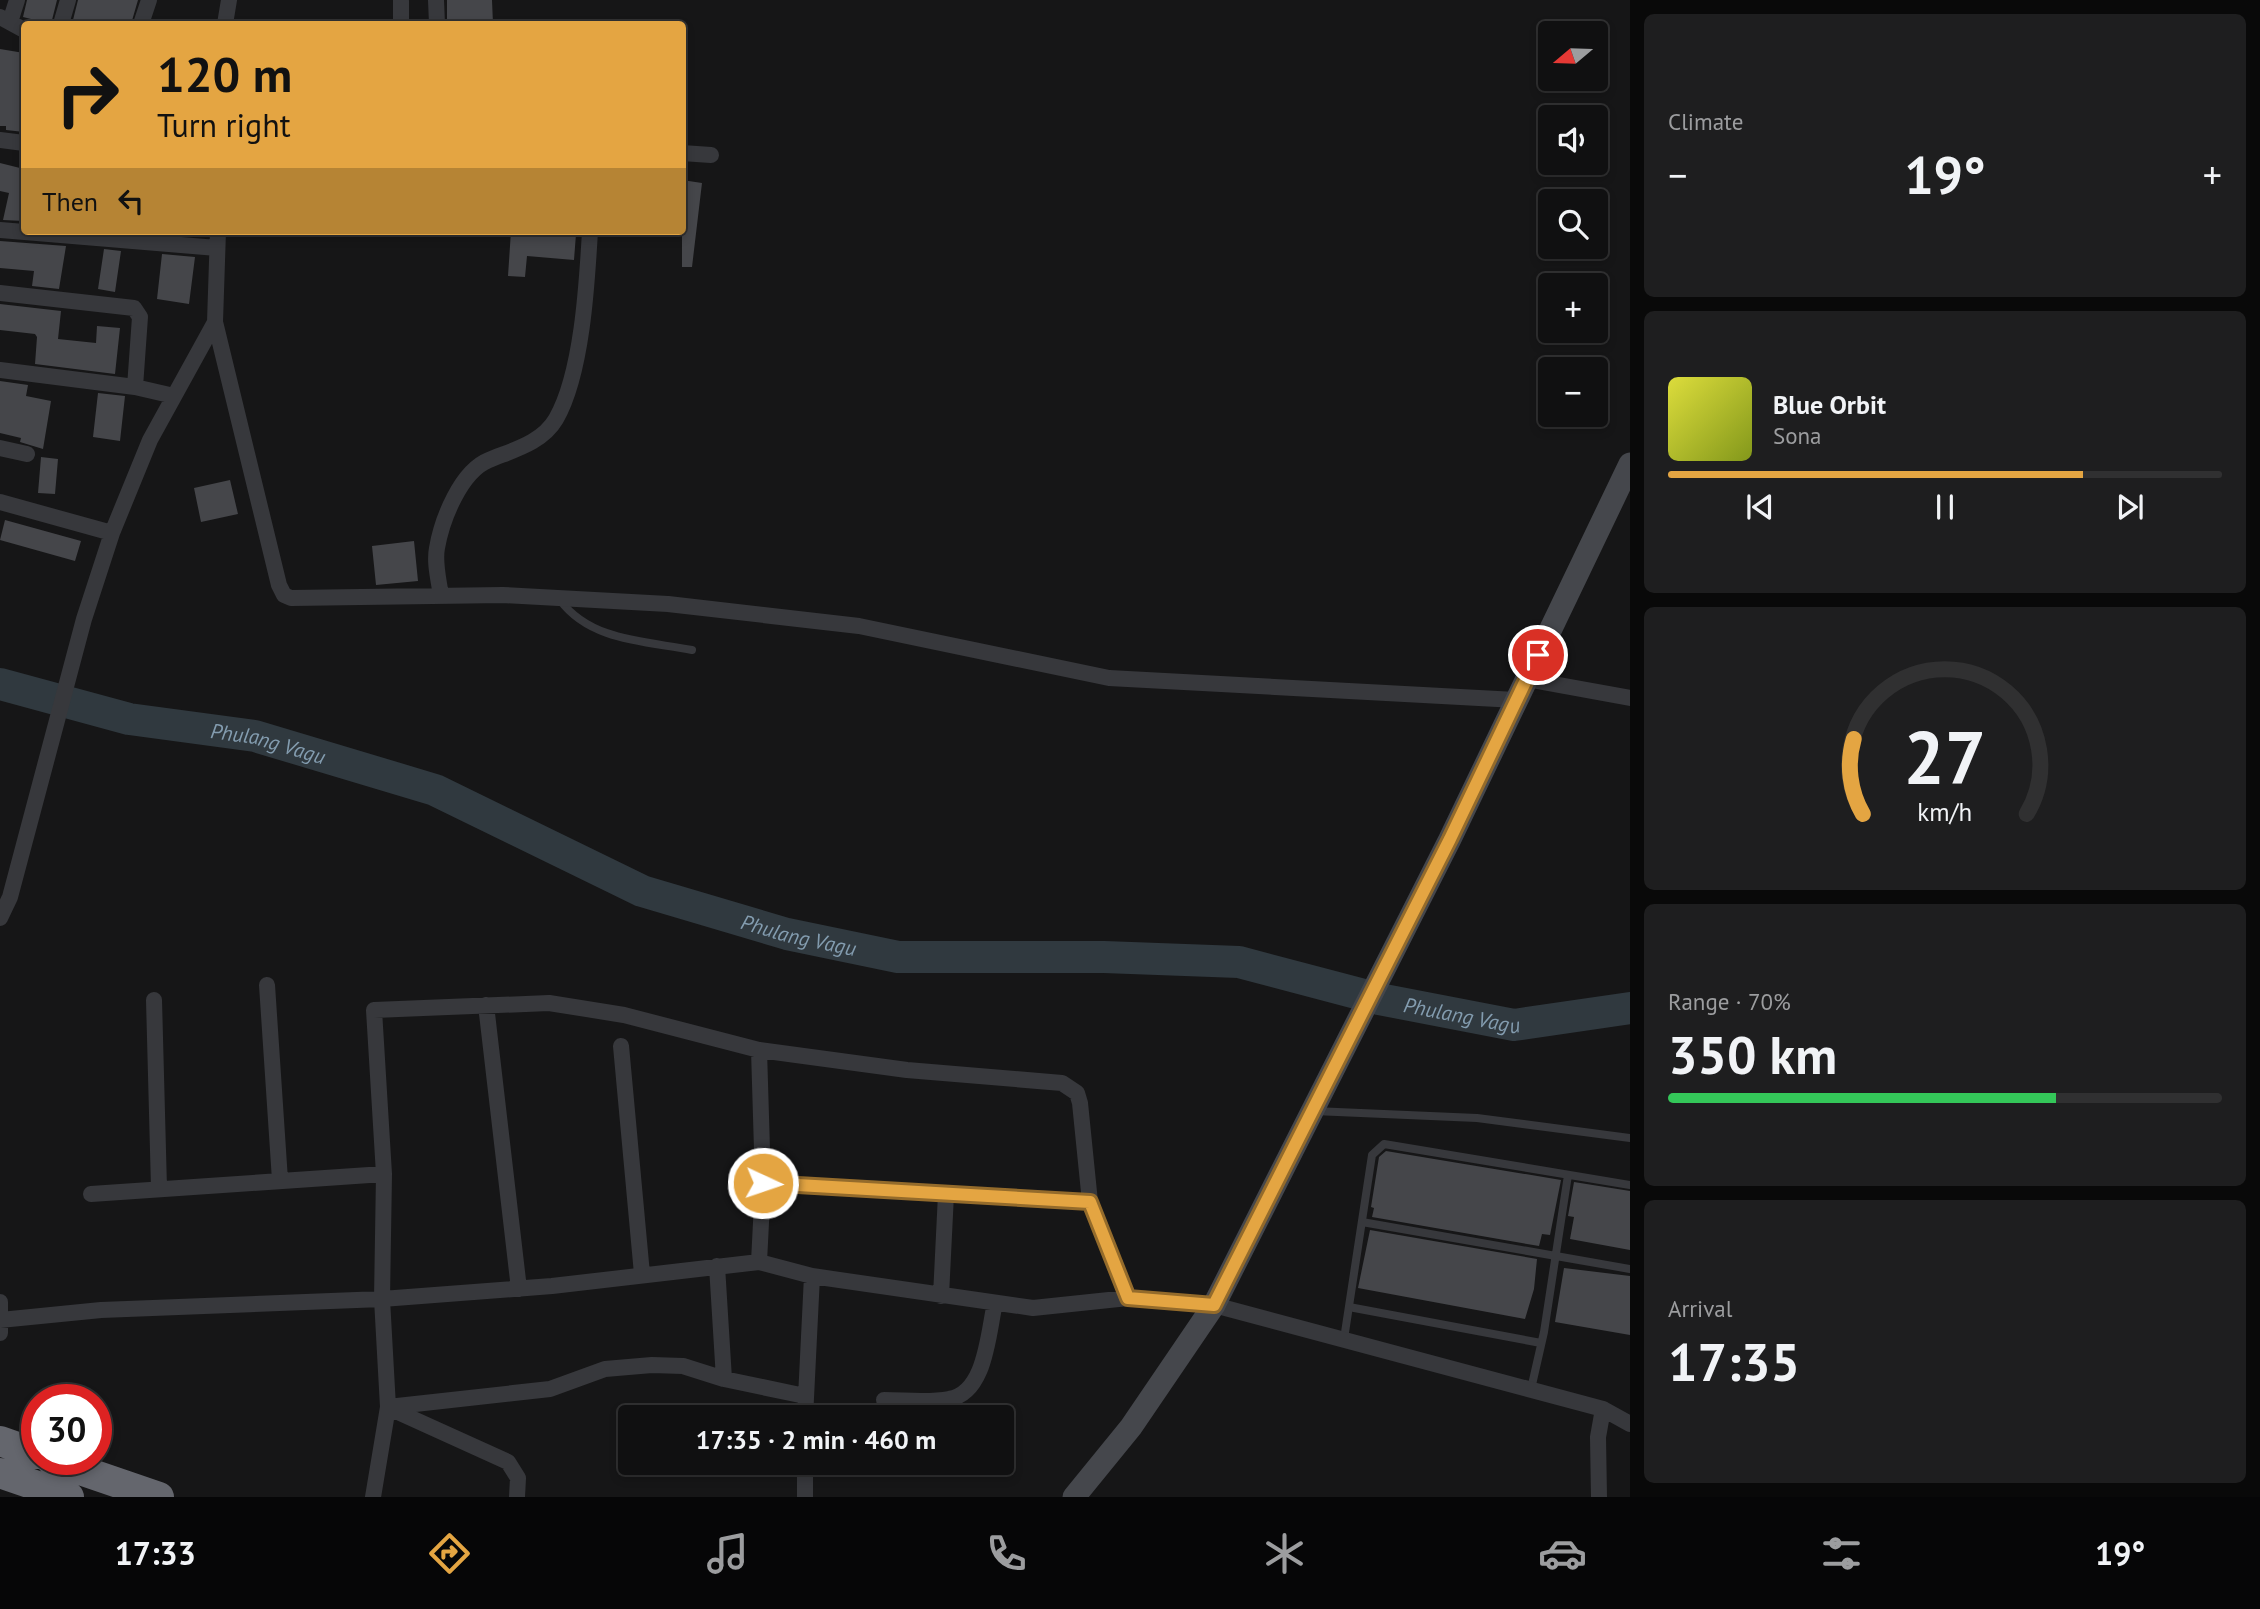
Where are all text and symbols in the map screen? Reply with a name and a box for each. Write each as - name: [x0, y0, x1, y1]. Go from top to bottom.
- north arrow: [1538, 21, 1608, 91]
- map controls: [1538, 21, 1608, 427]
- text: 120 m: [157, 42, 292, 106]
- icon: right: [42, 49, 133, 140]
- text: Turn right: [157, 104, 291, 146]
- button: sound: [1538, 105, 1608, 175]
- text: Climate: [1668, 107, 1743, 136]
- text: 19°: [1904, 141, 1986, 208]
- text: −: [1668, 150, 1687, 199]
- text: +: [2203, 150, 2222, 199]
- icon: left: [112, 182, 150, 220]
- text: Then: [42, 185, 98, 218]
- button: search: [1538, 189, 1608, 259]
- button: +: [1538, 273, 1608, 343]
- button: −: [1538, 357, 1608, 427]
- text: Blue Orbit: [1773, 388, 1886, 421]
- text: Sona: [1773, 421, 1822, 450]
- icon: previous: [1741, 488, 1779, 526]
- icon: pause: [1926, 488, 1964, 526]
- icon: next: [2111, 488, 2149, 526]
- pin: [1508, 625, 1568, 685]
- icon: arrive: [1519, 636, 1557, 674]
- text: 27: [1904, 711, 1986, 805]
- water label: Phulang Vagu: [209, 717, 329, 770]
- text: km/h: [1918, 796, 1972, 828]
- water label: Phulang Vagu: [738, 908, 859, 962]
- text: Range · 70%: [1668, 987, 1791, 1016]
- water label: Phulang Vagu: [1402, 991, 1522, 1039]
- text: 350 km: [1668, 1021, 1837, 1088]
- position arrow: [726, 1146, 800, 1220]
- text: Arrival: [1668, 1294, 1732, 1323]
- text: 17:35: [1668, 1328, 1800, 1395]
- speed limit sign: 30: [21, 1384, 112, 1475]
- text: 17:35 · 2 min · 460 m: [696, 1423, 936, 1456]
- icon: directions: [425, 1529, 474, 1578]
- icon: music: [703, 1529, 752, 1578]
- icon: phone: [982, 1529, 1031, 1578]
- icon: climate: [1260, 1529, 1309, 1578]
- icon: car: [1538, 1529, 1587, 1578]
- icon: filters: [1817, 1529, 1866, 1578]
- text: 17:33: [115, 1532, 196, 1574]
- text: 19°: [2095, 1532, 2145, 1574]

